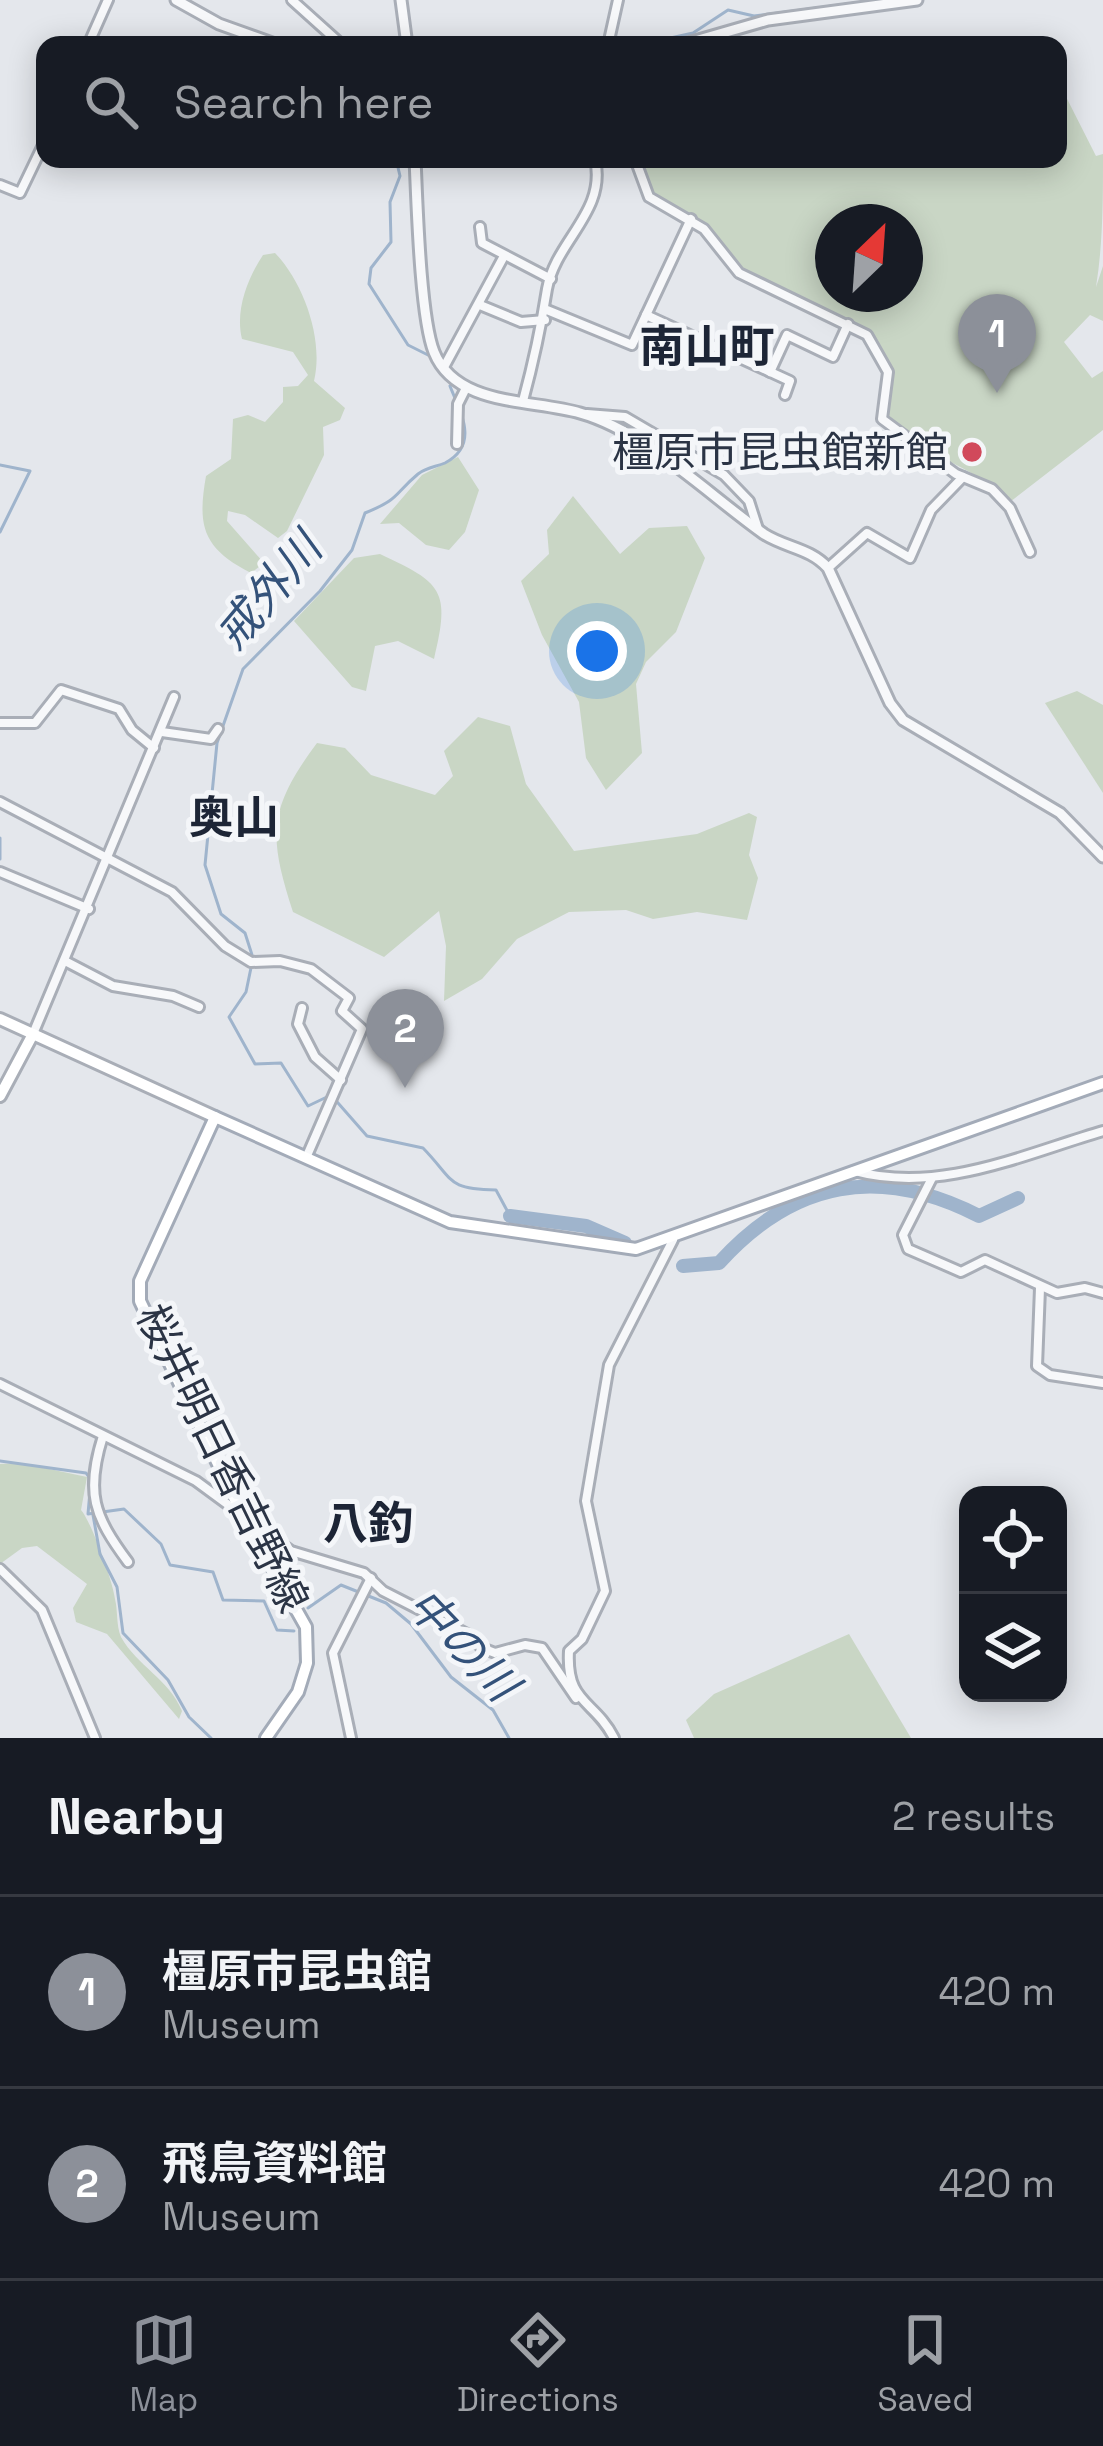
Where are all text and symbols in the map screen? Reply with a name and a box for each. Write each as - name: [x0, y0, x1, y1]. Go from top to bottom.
- search box: [36, 36, 1067, 168]
- icon: search: [78, 69, 144, 135]
- text: Search here: [174, 74, 433, 131]
- north arrow: [815, 204, 923, 312]
- pin: 1: [958, 294, 1036, 393]
- district label: 南山町: [639, 318, 775, 375]
- place label: 橿原市昆虫館新館: [612, 426, 948, 479]
- marker: 橿原市昆虫館新館: [959, 439, 985, 465]
- water label: 戒外川: [203, 518, 336, 661]
- your location: [567, 621, 627, 681]
- district label: 奥山: [189, 789, 279, 846]
- pin: 2: [366, 989, 444, 1088]
- street label: 桜井明日香吉野線: [125, 1296, 320, 1621]
- map controls: [959, 1486, 1067, 1702]
- button: locate: [959, 1486, 1067, 1594]
- district label: 八釣: [323, 1495, 413, 1552]
- water label: 中の川: [395, 1576, 533, 1716]
- button: layers: [959, 1594, 1067, 1702]
- text: Nearby: [48, 1784, 225, 1849]
- text: 2 results: [892, 1792, 1055, 1841]
- text: 橿原市昆虫館: [162, 1943, 432, 2000]
- text: 1: [78, 1967, 96, 2016]
- text: 420 m: [939, 1967, 1055, 2016]
- text: Museum: [162, 2000, 321, 2049]
- text: 飛鳥資料館: [162, 2135, 387, 2192]
- text: 2: [75, 2159, 99, 2208]
- text: 420 m: [939, 2159, 1055, 2208]
- text: Museum: [162, 2192, 321, 2241]
- tab: Map: [129, 2307, 198, 2421]
- tab: Directions: [457, 2307, 619, 2421]
- tab: Saved: [877, 2307, 974, 2421]

